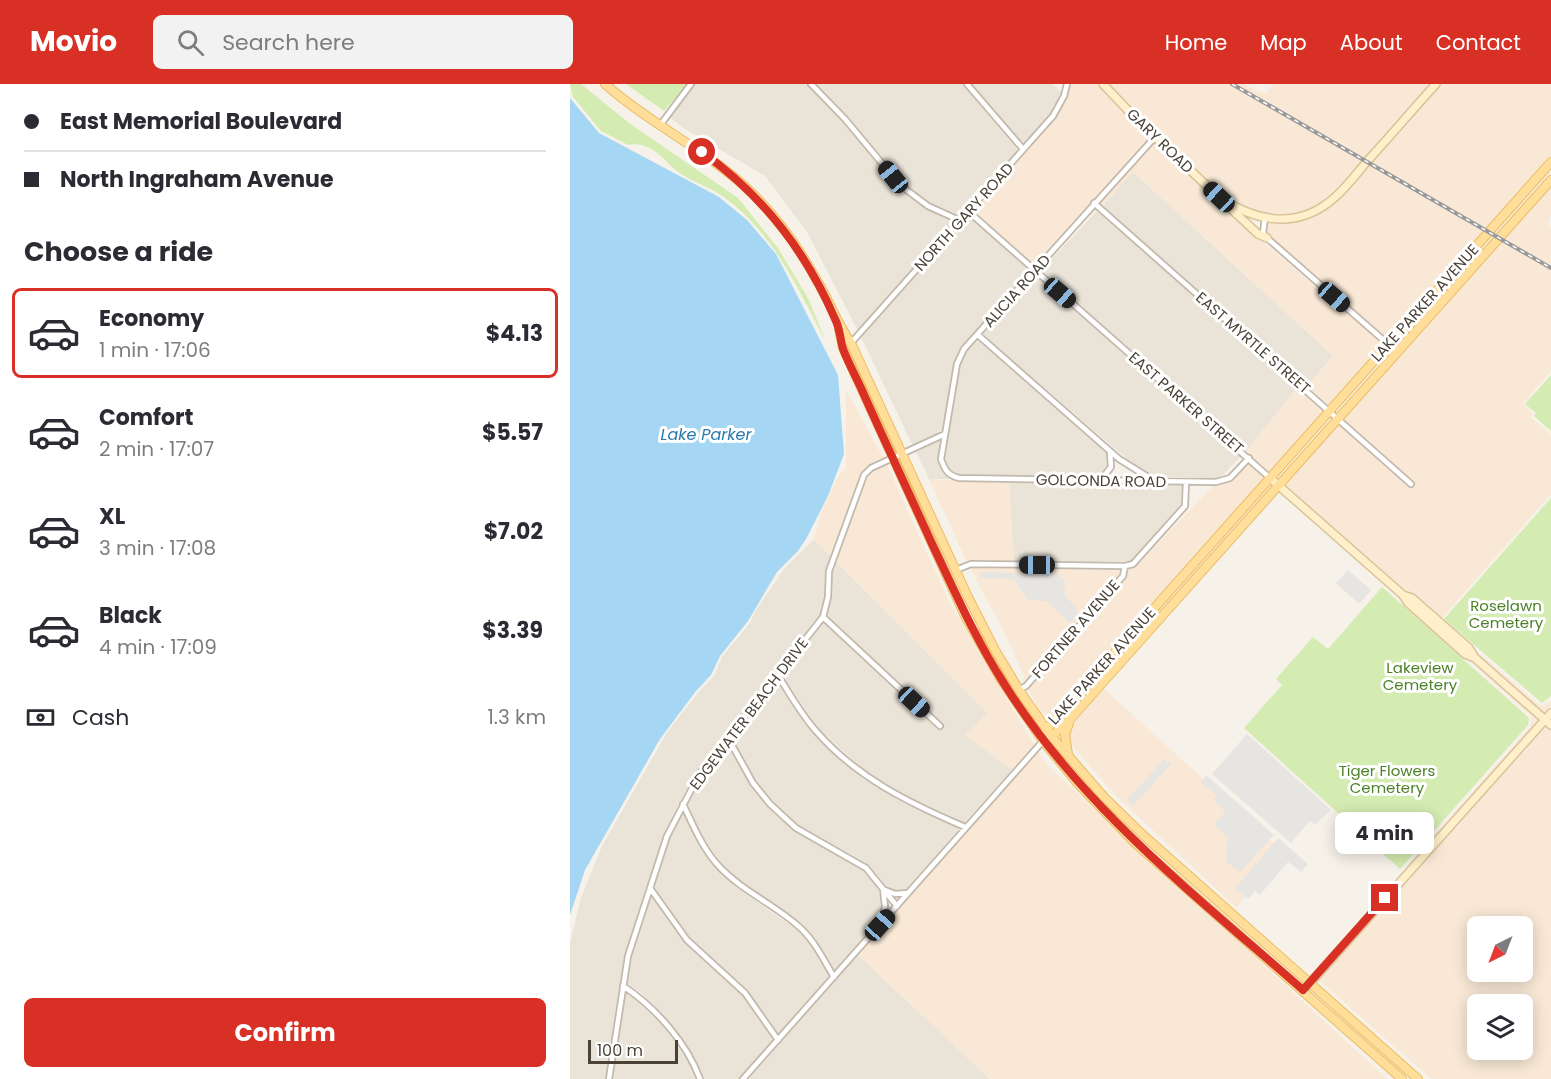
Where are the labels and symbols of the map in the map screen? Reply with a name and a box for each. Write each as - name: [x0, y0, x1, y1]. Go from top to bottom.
- street label: GARY ROAD: [1122, 103, 1198, 178]
- route start: [688, 138, 715, 165]
- car: [875, 157, 911, 197]
- street label: NORTH GARY ROAD: [909, 158, 1018, 275]
- car: [1200, 178, 1238, 216]
- street label: LAKE PARKER AVENUE: [1366, 239, 1483, 366]
- street label: ALICIA ROAD: [978, 250, 1055, 332]
- car: [1041, 274, 1079, 312]
- car: [1315, 278, 1353, 316]
- street label: EAST MYRTLE STREET: [1192, 287, 1315, 398]
- street label: EAST PARKER STREET: [1124, 347, 1248, 458]
- water label: Lake Parker: [661, 423, 752, 446]
- street label: GOLCONDA ROAD: [1036, 469, 1166, 492]
- car: [1019, 556, 1055, 574]
- street label: FORTNER AVENUE: [1027, 575, 1124, 682]
- park label: Roselawn Cemetery: [1469, 595, 1544, 633]
- street label: LAKE PARKER AVENUE: [1043, 602, 1160, 729]
- street label: EDGEWATER BEACH DRIVE: [684, 633, 813, 794]
- park label: Lakeview Cemetery: [1383, 657, 1458, 695]
- car: [895, 683, 933, 721]
- park label: Tiger Flowers Cemetery: [1339, 760, 1436, 798]
- callout: 4 min: [1336, 811, 1434, 853]
- route end: [1371, 884, 1398, 911]
- car: [861, 906, 899, 944]
- north arrow: [1467, 916, 1533, 982]
- scale bar: [588, 1037, 678, 1064]

